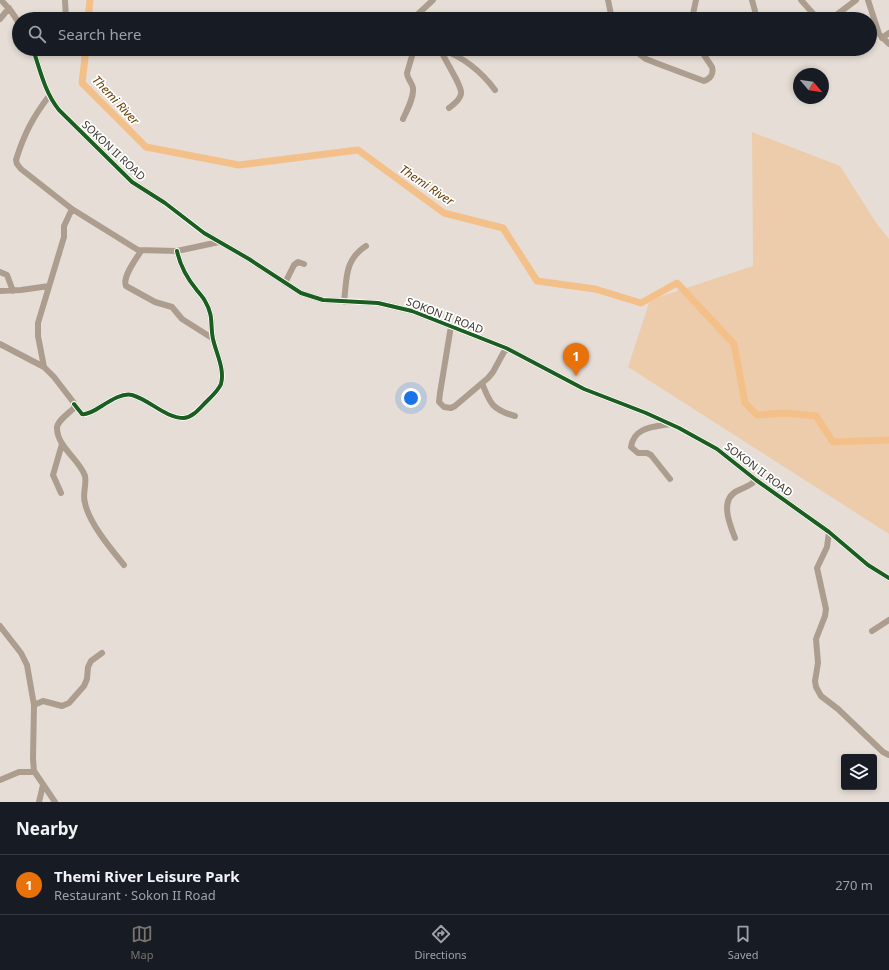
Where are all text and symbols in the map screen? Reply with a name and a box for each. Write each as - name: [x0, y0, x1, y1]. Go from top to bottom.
- search box: [12, 12, 877, 56]
- icon: search: [26, 23, 48, 45]
- text: Search here: [58, 24, 141, 44]
- north arrow: [793, 68, 829, 104]
- water label: Themi River: [89, 72, 144, 129]
- street label: SOKON II ROAD: [79, 117, 149, 183]
- water label: Themi River: [397, 161, 458, 210]
- street label: SOKON II ROAD: [404, 293, 486, 337]
- pin: 1: [563, 343, 589, 376]
- your location: [401, 388, 421, 408]
- street label: SOKON II ROAD: [722, 438, 796, 500]
- map controls: [841, 754, 877, 790]
- button: layers: [841, 754, 877, 790]
- text: Nearby: [16, 817, 78, 840]
- text: Themi River Leisure Park: [54, 866, 240, 886]
- text: 1: [25, 876, 33, 894]
- text: 270 m: [835, 876, 873, 894]
- text: Restaurant · Sokon II Road: [54, 886, 216, 904]
- tab: Map: [131, 923, 153, 962]
- tab: Directions: [414, 923, 467, 962]
- tab: Saved: [728, 923, 758, 962]

